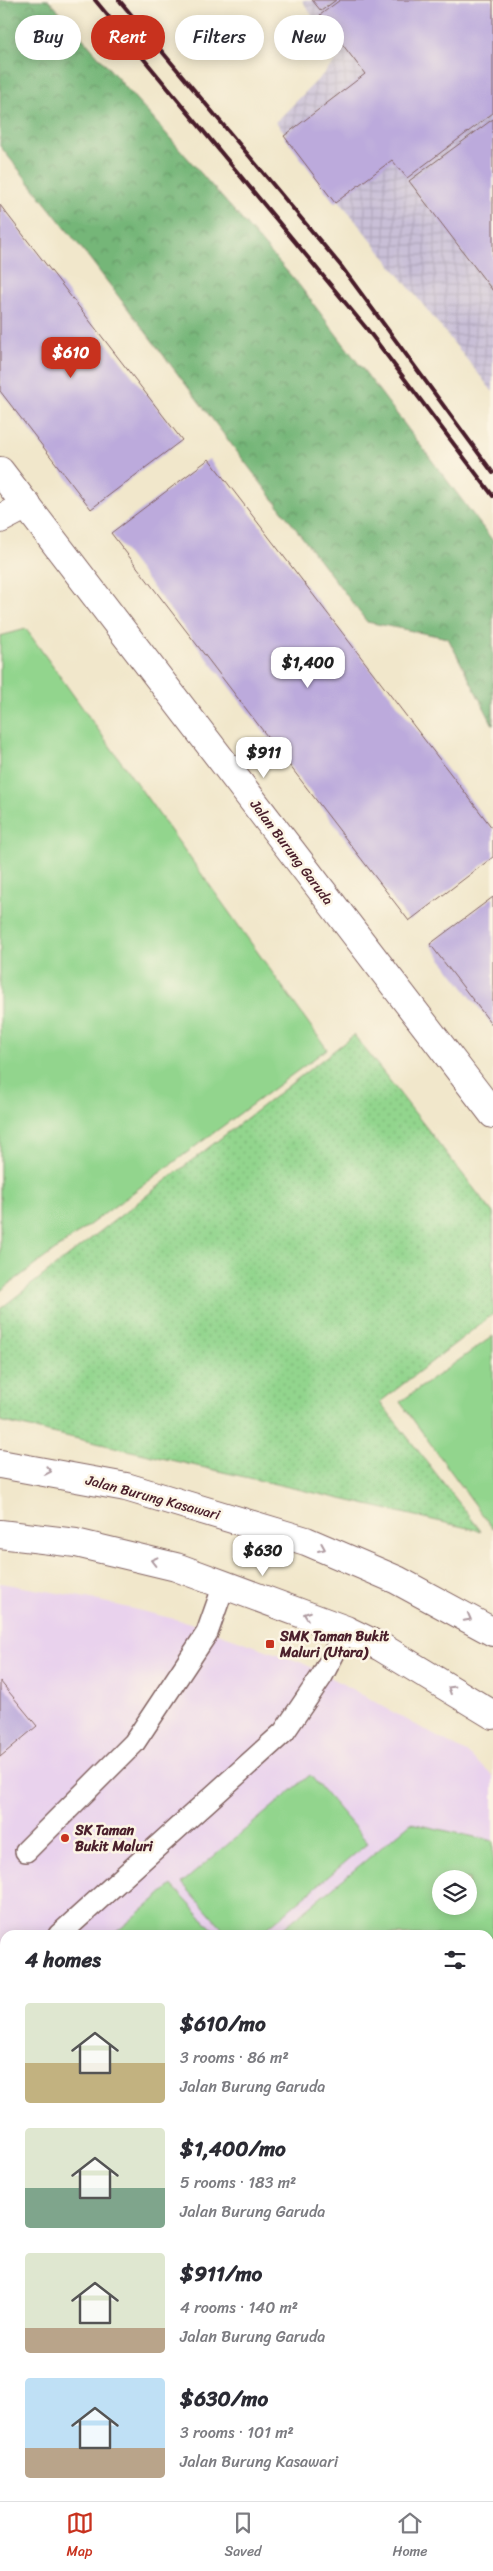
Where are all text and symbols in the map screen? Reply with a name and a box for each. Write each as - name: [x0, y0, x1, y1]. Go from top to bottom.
- chip: Buy: [15, 15, 81, 60]
- chip: Rent: [91, 15, 165, 60]
- chip: Filters: [175, 15, 264, 60]
- chip: New: [274, 15, 344, 60]
- pin: $610: [41, 336, 101, 379]
- text: $610: [53, 338, 89, 367]
- pin: $1,400: [267, 646, 349, 689]
- text: $1,400: [282, 648, 334, 677]
- pin: $911: [234, 736, 294, 779]
- text: $911: [247, 738, 281, 767]
- street label: Jalan Burung Garuda: [243, 793, 340, 911]
- one-way arrow: [44, 1465, 53, 1476]
- street label: Jalan Burung Kasawari: [82, 1467, 224, 1528]
- pin: $630: [233, 1534, 293, 1577]
- text: $630: [244, 1536, 282, 1565]
- one-way arrow: [317, 1542, 326, 1552]
- one-way arrow: [150, 1556, 159, 1567]
- one-way arrow: [304, 1611, 312, 1621]
- one-way arrow: [463, 1612, 472, 1622]
- place label: SMK Taman Bukit Maluri (Utara): [279, 1624, 390, 1665]
- marker: SMK Taman Bukit Maluri (Utara): [264, 1638, 276, 1650]
- one-way arrow: [448, 1686, 457, 1696]
- place label: SK Taman Bukit Maluri: [74, 1818, 154, 1859]
- marker: SK Taman Bukit Maluri: [59, 1832, 71, 1844]
- map controls: [432, 1870, 477, 1915]
- button: layers: [432, 1870, 477, 1915]
- text: 4 homes: [25, 1941, 101, 1979]
- icon: filters: [441, 1946, 469, 1974]
- text: $610/mo: [180, 2005, 266, 2043]
- icon: home: [65, 2023, 125, 2083]
- text: 3 rooms · 86 m²: [180, 2043, 289, 2072]
- text: Jalan Burung Garuda: [180, 2072, 325, 2101]
- text: $1,400/mo: [180, 2130, 286, 2168]
- icon: home: [65, 2148, 125, 2208]
- text: 5 rooms · 183 m²: [180, 2168, 296, 2197]
- text: Jalan Burung Garuda: [180, 2197, 325, 2226]
- text: $911/mo: [180, 2255, 262, 2293]
- icon: home: [65, 2273, 125, 2333]
- text: 4 rooms · 140 m²: [180, 2293, 298, 2322]
- text: Jalan Burung Garuda: [180, 2322, 325, 2351]
- text: $630/mo: [180, 2380, 268, 2418]
- icon: home: [65, 2398, 125, 2458]
- text: 3 rooms · 101 m²: [180, 2418, 294, 2447]
- text: Jalan Burung Kasawari: [180, 2447, 338, 2476]
- tab: Map: [66, 2509, 94, 2564]
- tab: Saved: [225, 2509, 261, 2564]
- tab: Home: [392, 2509, 427, 2564]

